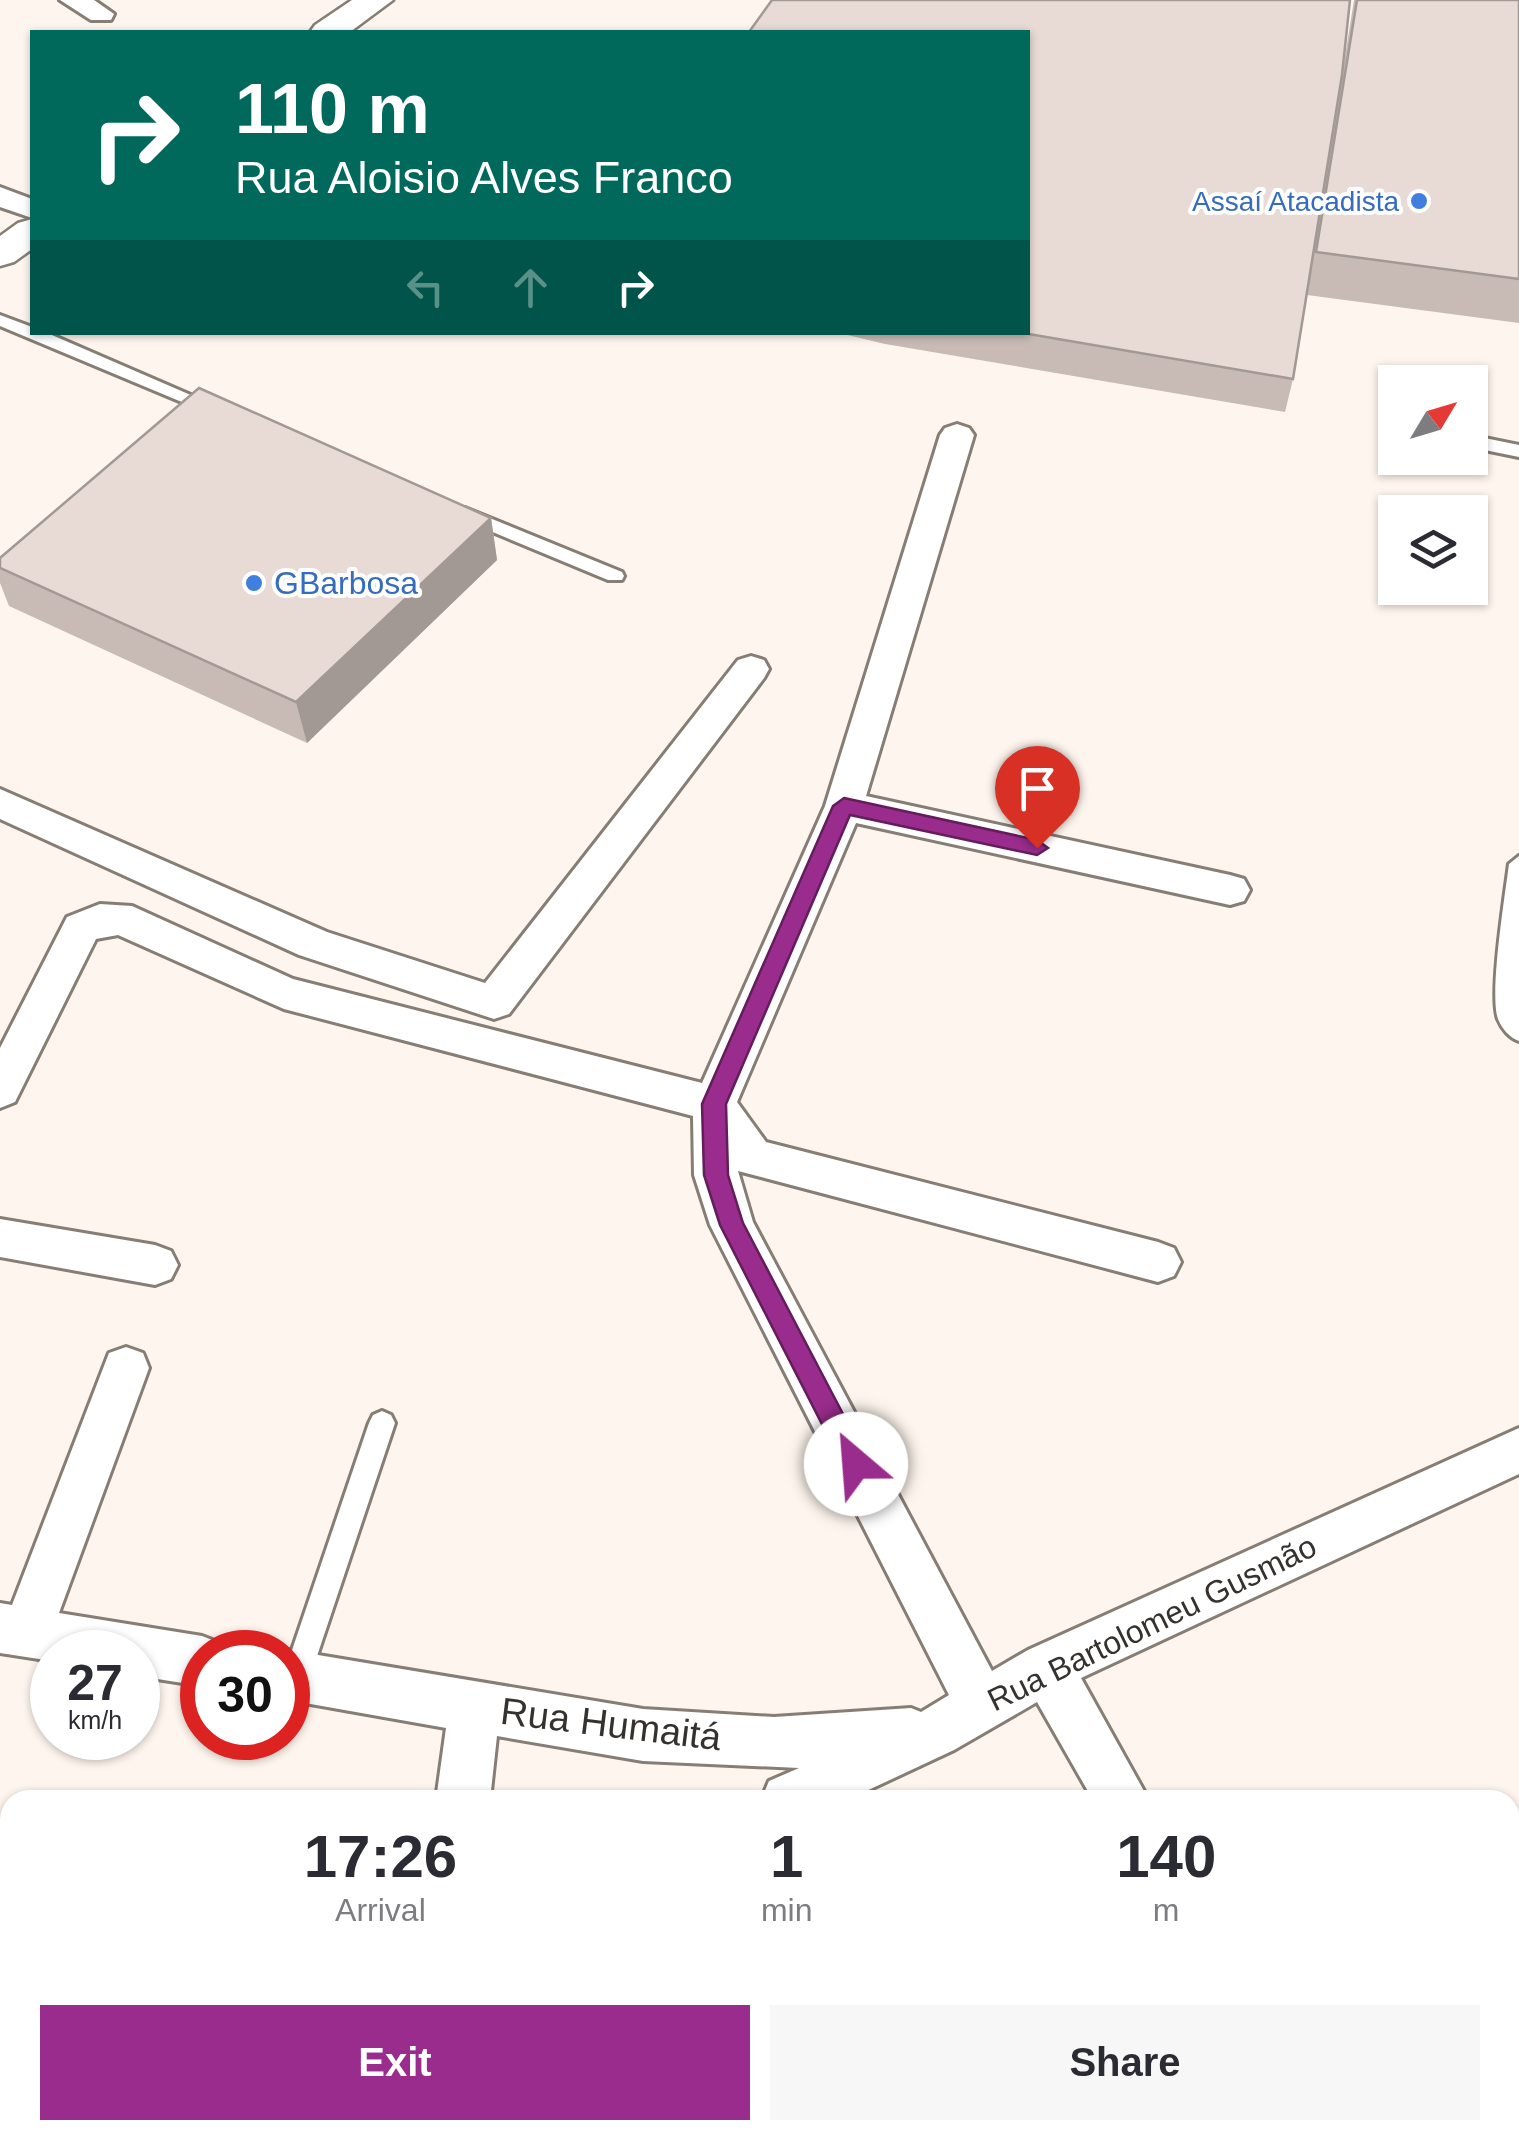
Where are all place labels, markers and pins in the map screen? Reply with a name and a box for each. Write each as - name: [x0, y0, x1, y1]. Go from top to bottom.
- place label: Assaí Atacadista: [1192, 186, 1399, 217]
- marker: Assaí Atacadista: [1408, 190, 1430, 212]
- place label: GBarbosa: [274, 565, 418, 601]
- marker: GBarbosa: [243, 572, 265, 594]
- pin: [995, 746, 1080, 849]

